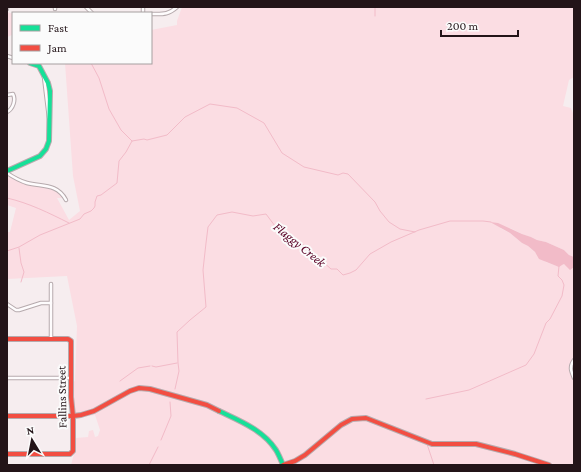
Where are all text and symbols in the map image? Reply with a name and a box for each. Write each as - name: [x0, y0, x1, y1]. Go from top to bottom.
- legend: [12, 12, 152, 64]
- scale bar: [441, 12, 518, 38]
- text: 200 m: [447, 19, 479, 33]
- text: Fast: [48, 21, 69, 35]
- text: Jam: [47, 41, 67, 55]
- water label: Flaggy Creek: [271, 219, 330, 271]
- street label: Fallins Street: [54, 365, 70, 428]
- north arrow: [12, 420, 52, 460]
- text: N: [26, 424, 35, 437]

